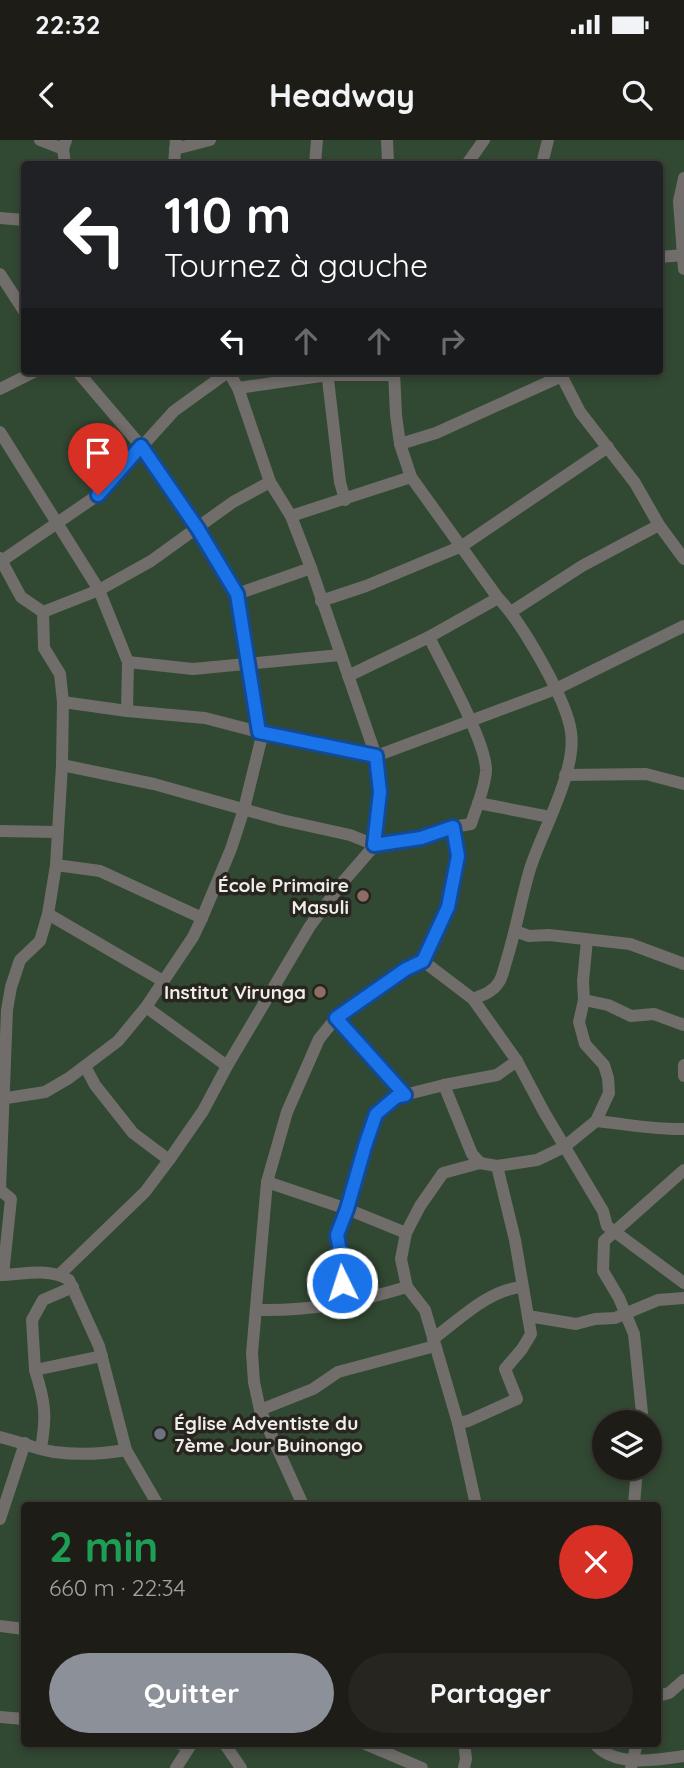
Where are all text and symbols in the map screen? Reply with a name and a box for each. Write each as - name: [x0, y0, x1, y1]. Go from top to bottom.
- text: 22:32: [35, 8, 100, 41]
- text: Headway: [269, 75, 415, 115]
- icon: back: [28, 76, 66, 114]
- icon: search: [618, 76, 656, 114]
- text: 110 m: [164, 184, 291, 245]
- icon: left: [49, 189, 140, 280]
- text: Tournez à gauche: [164, 245, 428, 285]
- icon: left: [214, 322, 252, 360]
- icon: ahead: [287, 322, 325, 360]
- icon: ahead: [360, 322, 398, 360]
- icon: right: [433, 322, 471, 360]
- pin: [68, 423, 128, 495]
- icon: arrive: [79, 434, 117, 472]
- place label: École Primaire Masuli: [218, 873, 349, 919]
- marker: École Primaire Masuli: [355, 888, 371, 904]
- place label: Institut Virunga: [164, 980, 306, 1004]
- marker: Institut Virunga: [312, 984, 328, 1000]
- position arrow: [305, 1246, 379, 1320]
- map controls: [592, 1410, 662, 1480]
- button: layers: [592, 1410, 662, 1480]
- place label: Église Adventiste du 7ème Jour Buinongo: [174, 1411, 363, 1457]
- marker: Église Adventiste du 7ème Jour Buinongo: [152, 1426, 168, 1442]
- text: 2 min: [49, 1520, 158, 1573]
- button: close: [559, 1525, 633, 1599]
- text: 660 m · 22:34: [49, 1573, 186, 1602]
- button: Quitter: [49, 1653, 334, 1733]
- button: Partager: [348, 1653, 633, 1733]

